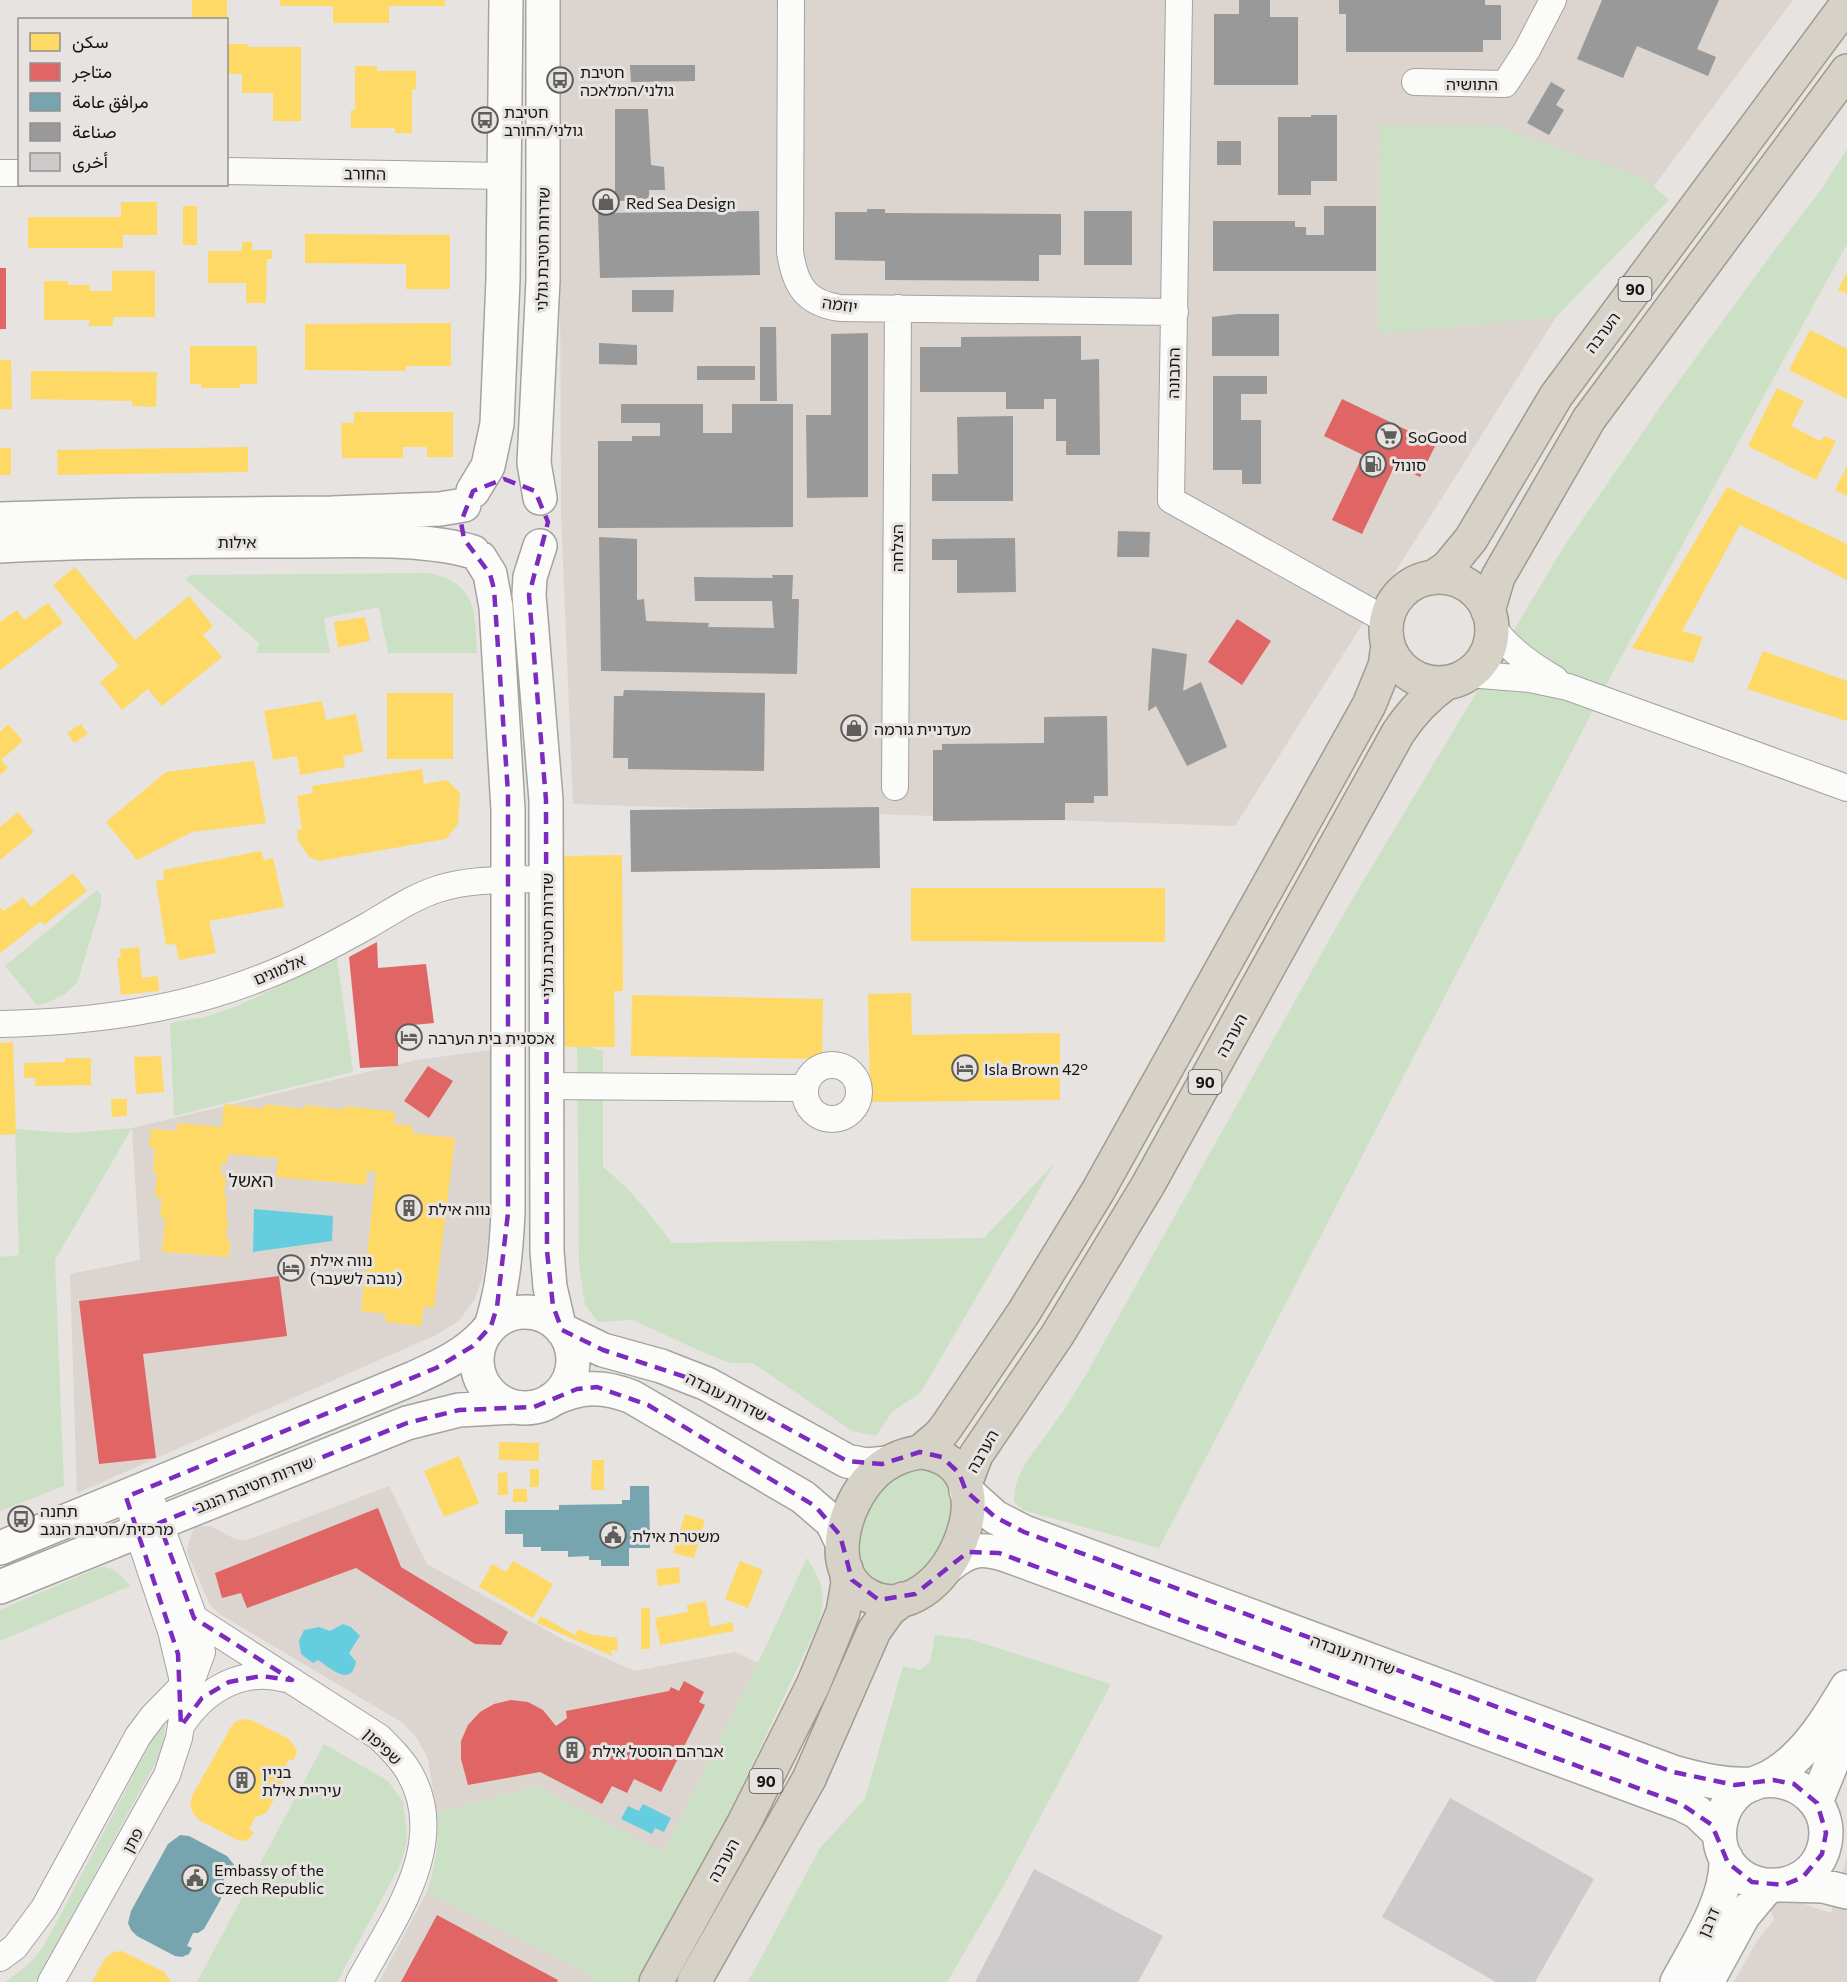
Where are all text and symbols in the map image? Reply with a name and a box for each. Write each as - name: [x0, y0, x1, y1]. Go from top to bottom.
- legend: [18, 18, 228, 186]
- text: سكن: [72, 30, 108, 53]
- text: متاجر: [71, 60, 112, 83]
- place label: חטיבת גולני/המלאכה: [580, 62, 674, 99]
- bus stop icon: חטיבת גולני/המלאכה: [545, 65, 575, 95]
- street label: התושיה: [1446, 74, 1498, 93]
- text: مرافق عامة: [72, 90, 149, 113]
- place label: חטיבת גולני/החורב: [504, 102, 583, 139]
- bus stop icon: חטיבת גולני/החורב: [470, 105, 500, 135]
- text: صناعة: [72, 120, 117, 142]
- text: أخرى: [72, 150, 108, 173]
- street label: החורב: [344, 163, 386, 183]
- street label: שדרות חטיבת גולני: [531, 187, 553, 311]
- shop icon: Red Sea Design: [591, 187, 621, 217]
- place label: Red Sea Design: [626, 193, 736, 212]
- road number: 90: [1618, 277, 1652, 301]
- street label: יוזמה: [821, 292, 859, 316]
- street label: הערבה: [1580, 308, 1624, 356]
- street label: התבונה: [1163, 347, 1183, 399]
- supermarket icon: SoGood: [1374, 421, 1404, 451]
- place label: SoGood: [1408, 427, 1467, 446]
- fuel station icon: סונול: [1358, 449, 1388, 479]
- place label: סונול: [1392, 455, 1426, 474]
- street label: הצלחה: [887, 524, 906, 572]
- street label: אילות: [218, 532, 256, 551]
- shop icon: מעדניית גורמה: [839, 713, 869, 743]
- place label: מעדניית גורמה: [874, 719, 971, 738]
- street label: שדרות חטיבת גולני: [537, 873, 556, 997]
- street label: אלמוגים: [250, 950, 308, 988]
- street label: הערבה: [1211, 1010, 1251, 1060]
- hotel icon: אכסנית בית הערבה: [394, 1022, 424, 1052]
- place label: אכסנית בית הערבה: [428, 1028, 555, 1047]
- hotel icon: Isla Brown 42°: [950, 1053, 980, 1083]
- place label: Isla Brown 42°: [984, 1059, 1088, 1078]
- road number: 90: [1188, 1070, 1222, 1094]
- district label: האשל: [229, 1169, 273, 1191]
- building icon: נווה אילת: [394, 1193, 424, 1223]
- place label: נווה אילת: [428, 1199, 491, 1218]
- place label: נווה אילת (נובה לשעבר): [310, 1250, 402, 1287]
- hotel icon: נווה אילת (נובה לשעבר): [276, 1253, 306, 1283]
- street label: שדרות עובדה: [683, 1367, 771, 1425]
- street label: הערבה: [962, 1426, 1002, 1476]
- street label: שדרות חטיבת הנגב: [192, 1452, 316, 1516]
- place label: תחנה מרכזית/חטיבת הנגב: [40, 1501, 174, 1538]
- bus stop icon: תחנה מרכזית/חטיבת הנגב: [6, 1504, 36, 1534]
- public building icon: משטרת אילת: [598, 1520, 628, 1550]
- place label: משטרת אילת: [632, 1526, 720, 1545]
- street label: שדרות עובדה: [1308, 1630, 1398, 1678]
- street label: שפיפון: [360, 1724, 406, 1768]
- building icon: אברהם הוסטל אילת: [557, 1735, 587, 1765]
- place label: אברהם הוסטל אילת: [592, 1741, 724, 1760]
- place label: בניין עיריית אילת: [262, 1762, 341, 1799]
- building icon: בניין עיריית אילת: [227, 1765, 257, 1795]
- road number: 90: [750, 1769, 783, 1793]
- street label: פתן: [117, 1824, 147, 1856]
- street label: הערבה: [703, 1835, 743, 1885]
- place label: Embassy of the Czech Republic: [214, 1860, 324, 1897]
- public building icon: Embassy of the Czech Republic: [180, 1863, 210, 1893]
- street label: דרבן: [1693, 1904, 1723, 1940]

